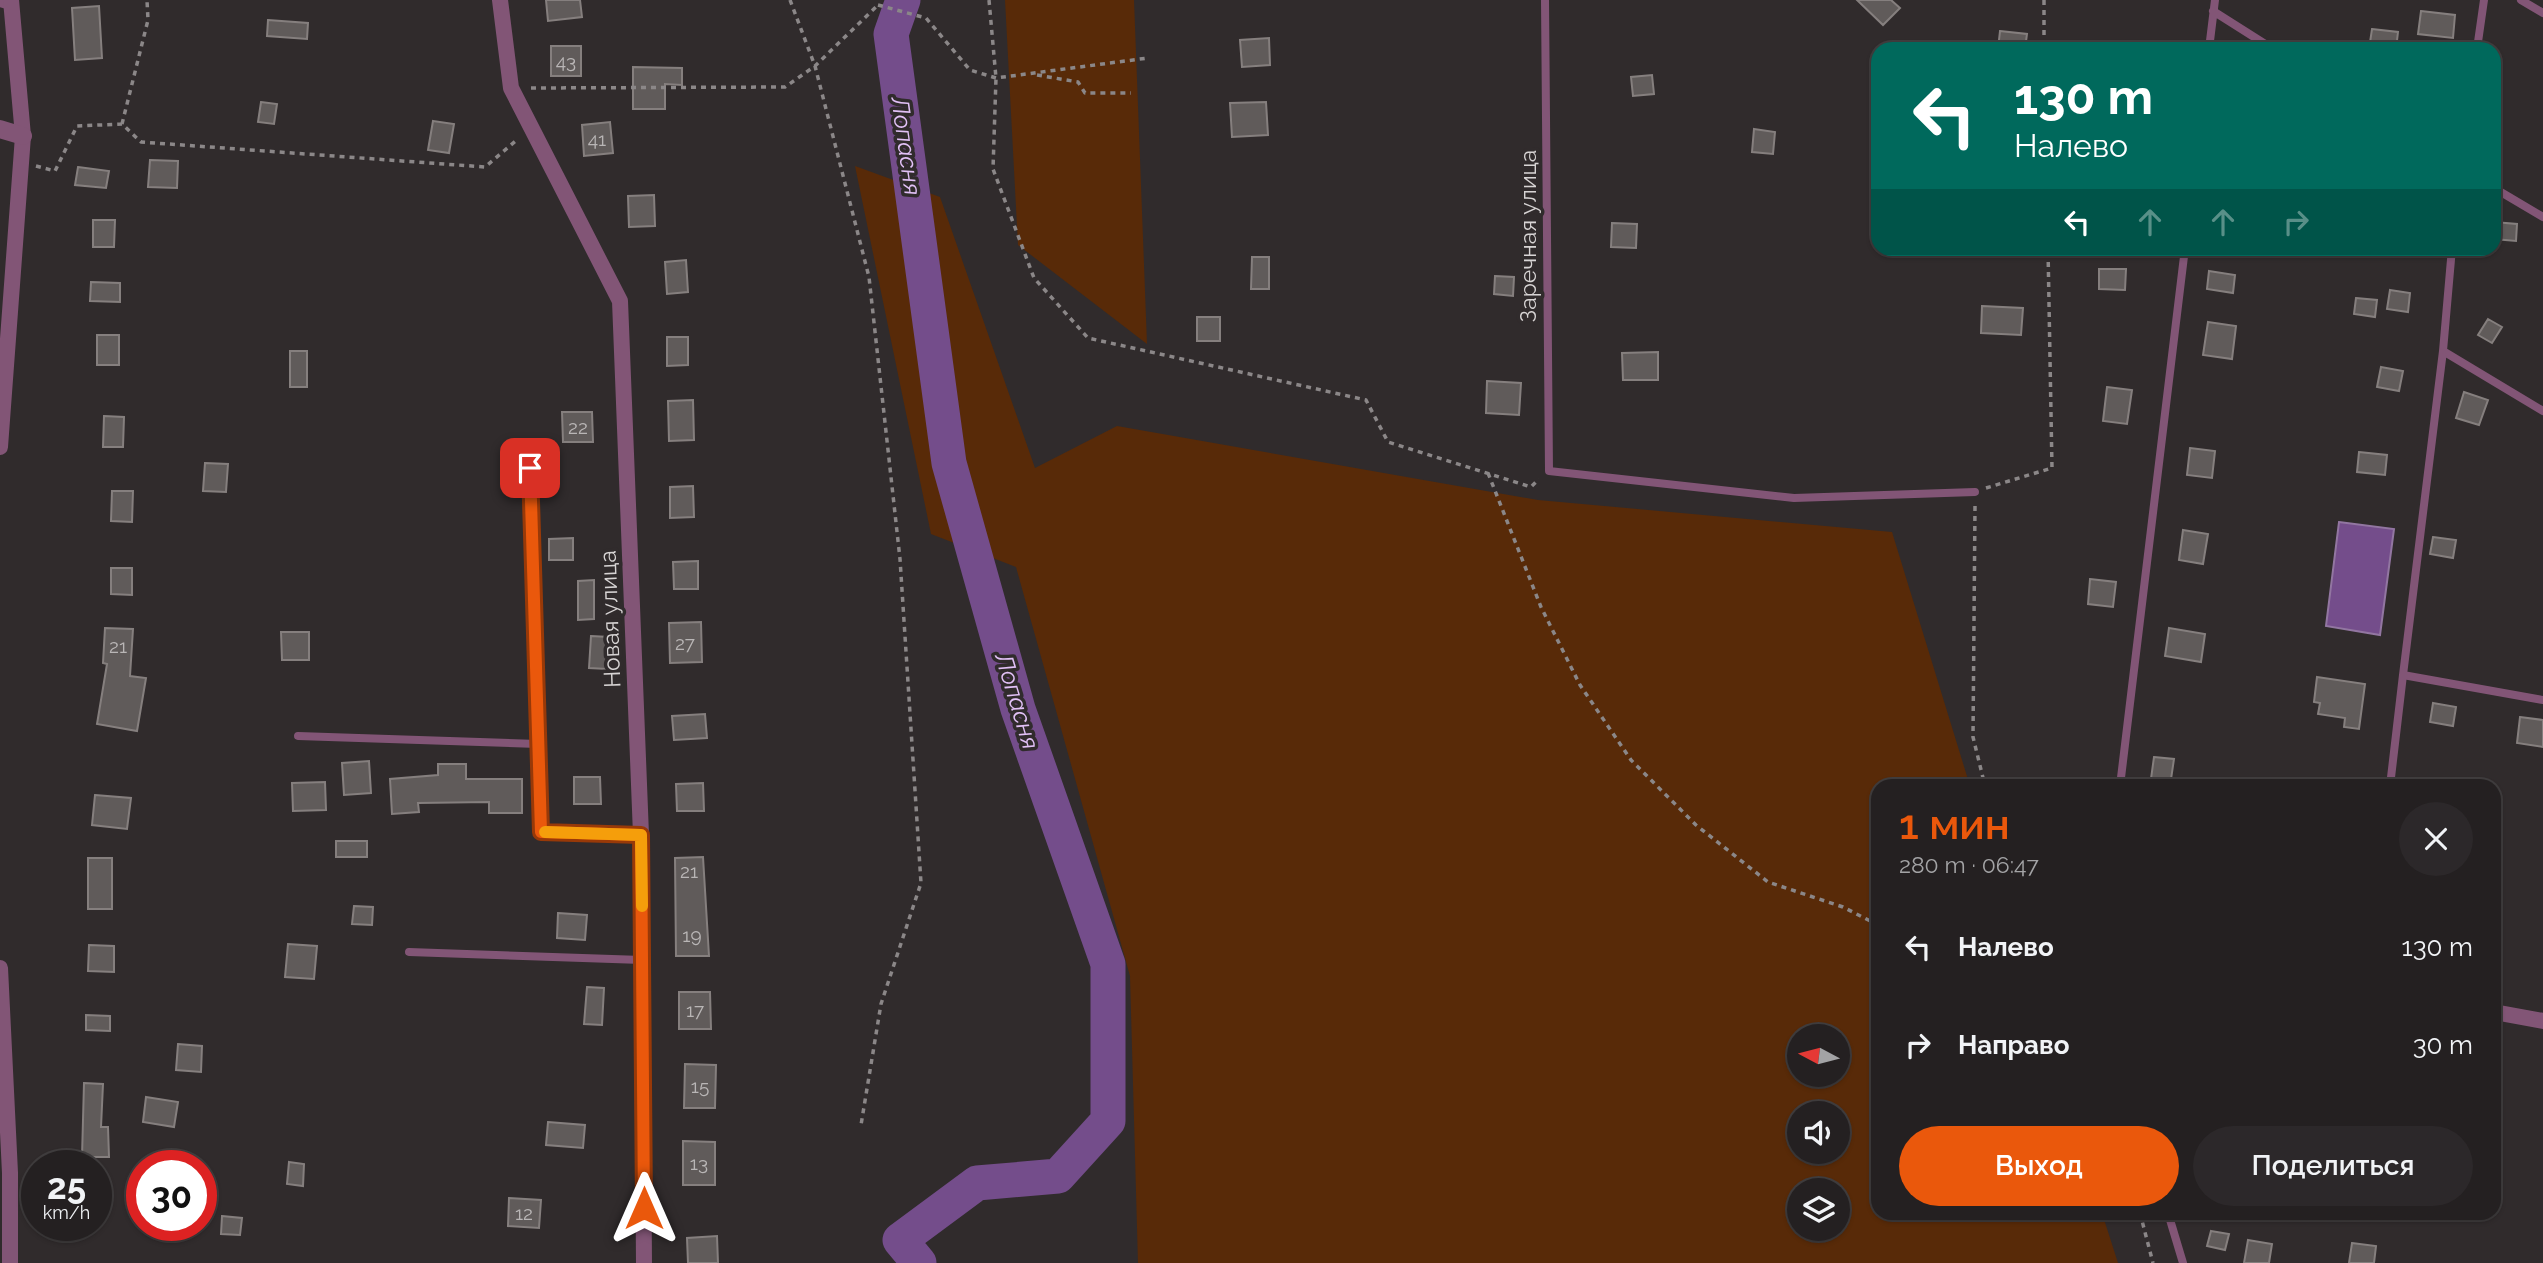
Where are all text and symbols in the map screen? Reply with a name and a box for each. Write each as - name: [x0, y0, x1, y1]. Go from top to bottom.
- house number: 43: [556, 50, 576, 72]
- text: 130 m: [2014, 68, 2153, 125]
- icon: left: [1899, 70, 1990, 161]
- water label: Лопасня: [885, 94, 928, 197]
- text: Налево: [2014, 127, 2128, 164]
- house number: 41: [588, 128, 606, 150]
- street label: Заречная улица: [1514, 150, 1541, 322]
- icon: left: [2058, 203, 2096, 241]
- icon: ahead: [2131, 203, 2169, 241]
- icon: ahead: [2204, 203, 2242, 241]
- icon: right: [2277, 203, 2315, 241]
- house number: 22: [568, 416, 588, 438]
- pin: [500, 438, 560, 498]
- icon: arrive: [511, 449, 549, 487]
- street label: Новая улица: [594, 550, 625, 688]
- house number: 27: [675, 632, 695, 654]
- house number: 21: [109, 635, 127, 657]
- water label: Лопасня: [989, 648, 1046, 753]
- text: 1 мин: [1899, 800, 2010, 849]
- button: close: [2399, 802, 2473, 876]
- text: 280 m · 06:47: [1899, 851, 2039, 878]
- house number: 21: [680, 860, 698, 882]
- house number: 19: [682, 924, 702, 946]
- icon: left: [1899, 928, 1937, 966]
- text: Налево: [1958, 932, 2054, 962]
- text: 130 m: [2402, 932, 2473, 962]
- house number: 17: [686, 999, 704, 1021]
- north arrow: [1787, 1024, 1850, 1087]
- map controls: [1787, 1024, 1850, 1241]
- icon: right: [1899, 1026, 1937, 1064]
- text: Направо: [1958, 1030, 2069, 1060]
- text: 30 m: [2413, 1030, 2473, 1060]
- house number: 15: [691, 1075, 709, 1097]
- button: sound: [1787, 1101, 1850, 1164]
- button: Выход: [1899, 1126, 2179, 1206]
- button: Поделиться: [2193, 1126, 2473, 1206]
- speed limit sign: 30: [126, 1150, 217, 1241]
- house number: 13: [690, 1152, 708, 1174]
- text: 25: [47, 1166, 86, 1207]
- position arrow: [607, 1171, 681, 1245]
- button: layers: [1787, 1178, 1850, 1241]
- text: km/h: [43, 1202, 90, 1223]
- house number: 12: [515, 1202, 533, 1224]

